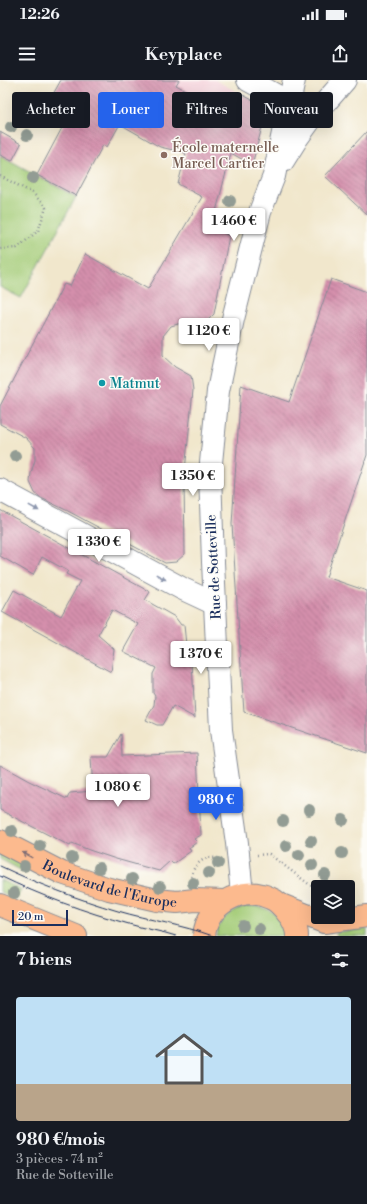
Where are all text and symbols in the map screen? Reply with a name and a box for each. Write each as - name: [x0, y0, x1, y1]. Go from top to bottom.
- text: 12:26: [20, 5, 60, 24]
- icon: menu: [16, 43, 38, 65]
- text: Keyplace: [145, 43, 222, 66]
- icon: share: [329, 43, 351, 65]
- chip: Acheter: [12, 92, 90, 128]
- chip: Louer: [98, 92, 164, 128]
- chip: Filtres: [172, 92, 242, 128]
- chip: Nouveau: [250, 92, 333, 128]
- place label: École maternelle Marcel Cartier: [172, 137, 279, 173]
- marker: École maternelle Marcel Cartier: [159, 150, 169, 160]
- pin: 1 460 €: [197, 208, 271, 242]
- text: 1 460 €: [211, 213, 257, 229]
- pin: 1 120 €: [172, 318, 246, 352]
- text: 1 120 €: [188, 323, 230, 339]
- place label: Matmut: [110, 375, 160, 393]
- marker: Matmut: [97, 378, 107, 388]
- pin: 1 350 €: [156, 463, 230, 497]
- text: 1 350 €: [171, 468, 215, 484]
- one-way arrow: [28, 505, 40, 512]
- street label: Rue de Sotteville: [202, 514, 226, 620]
- pin: 1 330 €: [62, 529, 136, 563]
- text: 1 330 €: [77, 534, 121, 550]
- one-way arrow: [155, 574, 167, 581]
- pin: 1 370 €: [164, 641, 238, 675]
- text: 1 370 €: [179, 646, 223, 662]
- pin: 1 080 €: [81, 774, 155, 808]
- text: 1 080 €: [95, 779, 141, 795]
- pin: 980 €: [188, 787, 244, 821]
- text: 980 €: [198, 792, 234, 808]
- one-way arrow: [21, 852, 33, 858]
- street label: Boulevard de l'Europe: [38, 856, 178, 912]
- map controls: [311, 880, 355, 924]
- button: layers: [311, 880, 355, 924]
- scale bar: [12, 908, 68, 927]
- text: 20 m: [18, 910, 43, 924]
- text: 7 biens: [16, 949, 72, 971]
- icon: filters: [329, 949, 351, 971]
- icon: home: [148, 1023, 220, 1095]
- text: 980 €/mois: [16, 1129, 105, 1151]
- text: 3 pièces · 74 m²: [16, 1151, 103, 1167]
- text: Rue de Sotteville: [16, 1167, 114, 1183]

